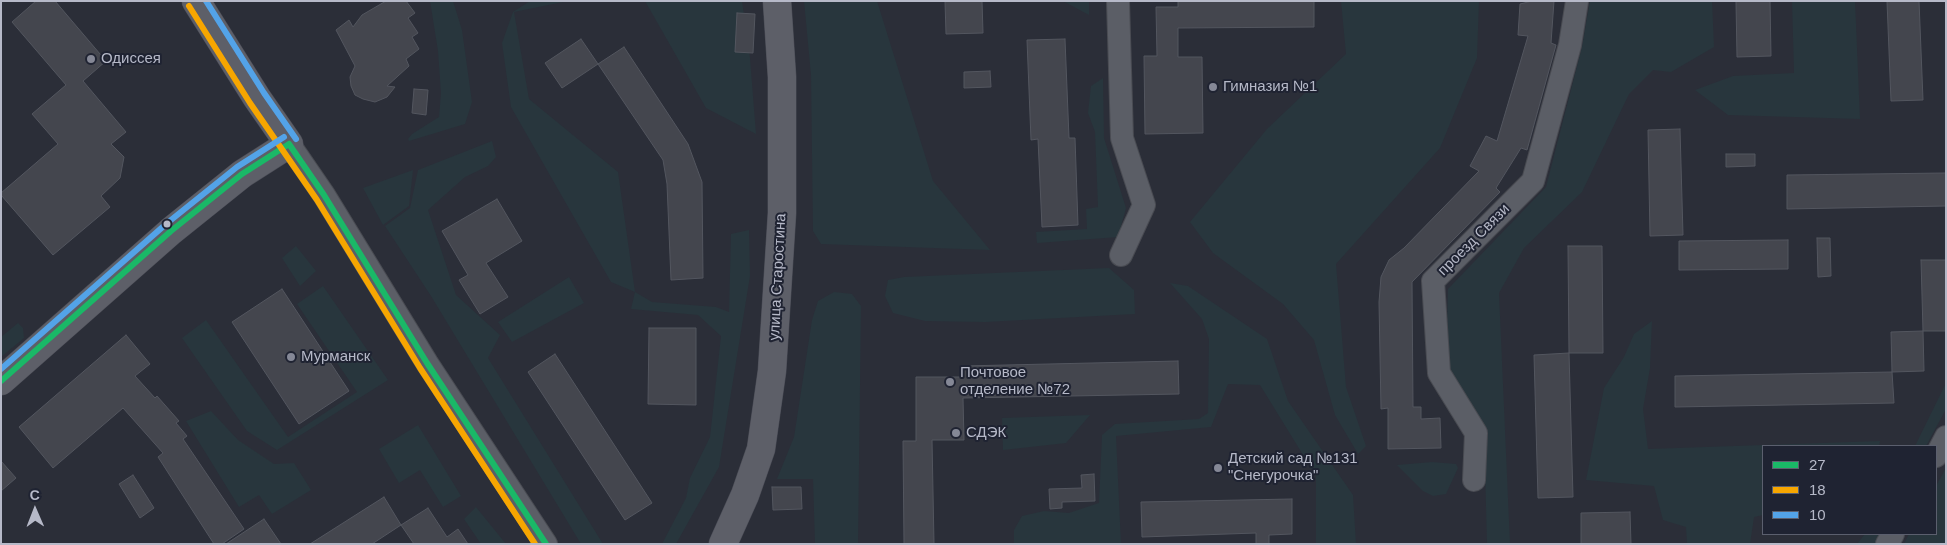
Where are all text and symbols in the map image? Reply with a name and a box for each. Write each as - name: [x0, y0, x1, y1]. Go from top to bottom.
- place label: Одиссея: [101, 50, 161, 68]
- marker: Одиссея: [85, 53, 97, 65]
- place label: Гимназия №1: [1223, 78, 1317, 96]
- marker: Гимназия №1: [1207, 81, 1219, 93]
- street label: проезд Связи: [1434, 200, 1514, 280]
- street label: улица Старостина: [766, 213, 790, 341]
- unlabelled marker: [162, 219, 172, 229]
- place label: Мурманск: [301, 348, 370, 366]
- marker: Мурманск: [285, 351, 297, 363]
- place label: Почтовое отделение №72: [960, 364, 1070, 399]
- marker: Почтовое отделение №72: [944, 376, 956, 388]
- place label: СДЭК: [966, 424, 1006, 442]
- marker: СДЭК: [950, 427, 962, 439]
- legend: [1762, 445, 1937, 535]
- place label: Детский сад №131 "Снегурочка": [1228, 450, 1358, 485]
- text: 27: [1809, 456, 1826, 473]
- marker: Детский сад №131 "Снегурочка": [1212, 462, 1224, 474]
- text: 18: [1809, 481, 1826, 498]
- north arrow: [10, 485, 60, 535]
- text: С: [30, 487, 40, 503]
- text: 10: [1809, 506, 1826, 523]

